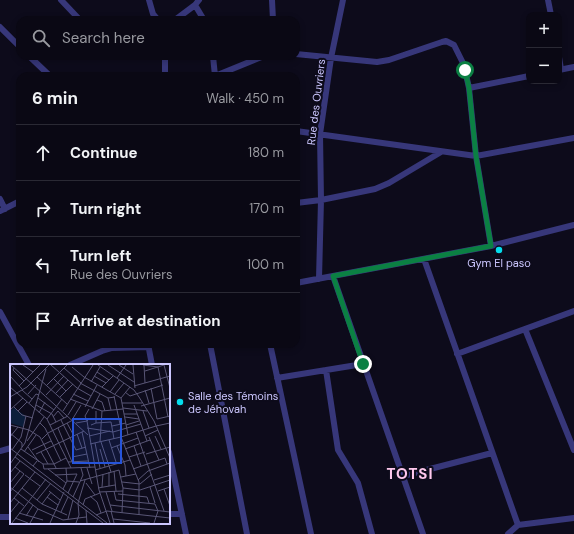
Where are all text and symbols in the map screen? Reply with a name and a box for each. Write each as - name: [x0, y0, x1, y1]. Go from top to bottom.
- map controls: [526, 12, 562, 84]
- button: +: [526, 12, 562, 48]
- search box: [16, 16, 300, 60]
- icon: search: [30, 27, 52, 49]
- text: Search here: [62, 28, 145, 48]
- button: −: [526, 48, 562, 84]
- street label: Rue des Ouvriers: [304, 58, 328, 146]
- route start: [456, 61, 474, 79]
- text: 6 min: [32, 87, 78, 109]
- text: Walk · 450 m: [206, 90, 284, 107]
- icon: ahead: [32, 142, 54, 164]
- text: Continue: [70, 143, 138, 163]
- text: 180 m: [248, 144, 284, 161]
- icon: right: [32, 198, 54, 220]
- text: Turn right: [70, 199, 141, 219]
- text: 170 m: [249, 200, 284, 217]
- marker: Gym El paso: [494, 245, 504, 255]
- text: Turn left: [70, 246, 131, 266]
- icon: left: [32, 254, 54, 276]
- text: 100 m: [247, 256, 284, 273]
- place label: Gym El paso: [467, 256, 531, 270]
- text: Rue des Ouvriers: [70, 266, 173, 283]
- icon: arrive: [32, 310, 54, 332]
- text: Arrive at destination: [70, 311, 221, 331]
- route end: [354, 355, 372, 373]
- inset map: [10, 364, 170, 524]
- place label: Salle des Témoins de Jéhovah: [188, 389, 278, 416]
- marker: Salle des Témoins de Jéhovah: [175, 397, 185, 407]
- district label: TOTSI: [386, 464, 434, 484]

